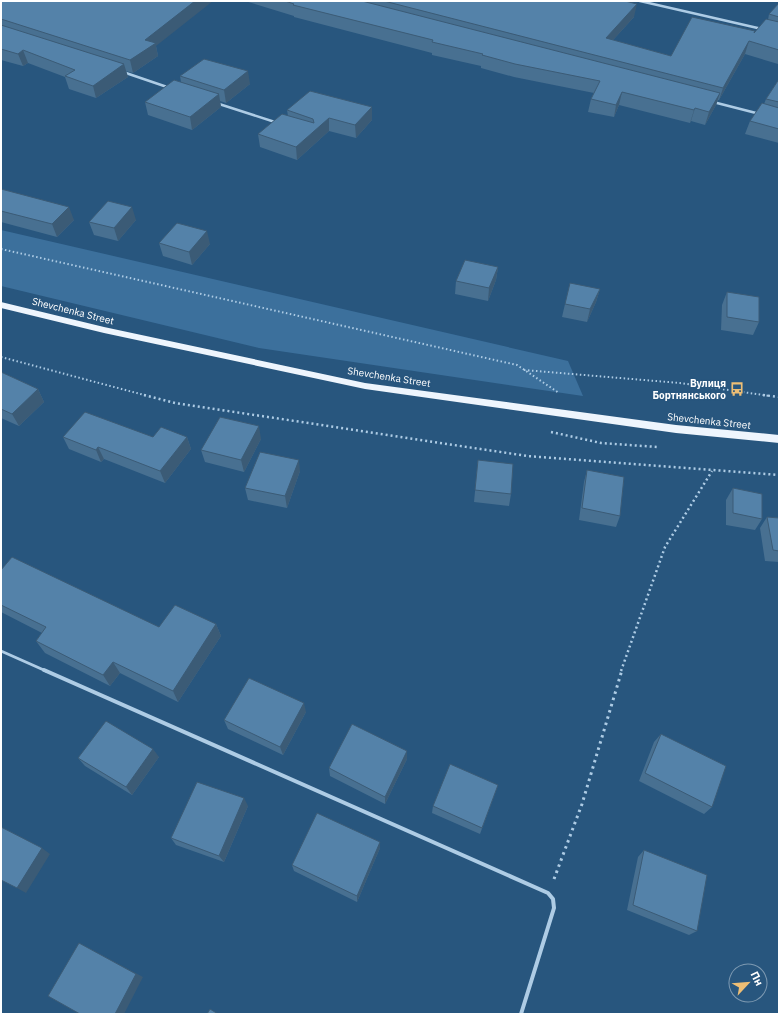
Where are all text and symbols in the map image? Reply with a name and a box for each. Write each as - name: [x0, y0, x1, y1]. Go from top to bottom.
- street label: Shevchenka Street: [31, 295, 116, 328]
- street label: Shevchenka Street: [347, 364, 432, 390]
- place label: Вулиця Бортнянського: [653, 377, 726, 402]
- bus stop icon: Вулиця Бортнянського: [729, 381, 745, 397]
- street label: Shevchenka Street: [667, 410, 752, 432]
- north arrow: [728, 963, 768, 1003]
- text: Пн: [748, 969, 766, 988]

